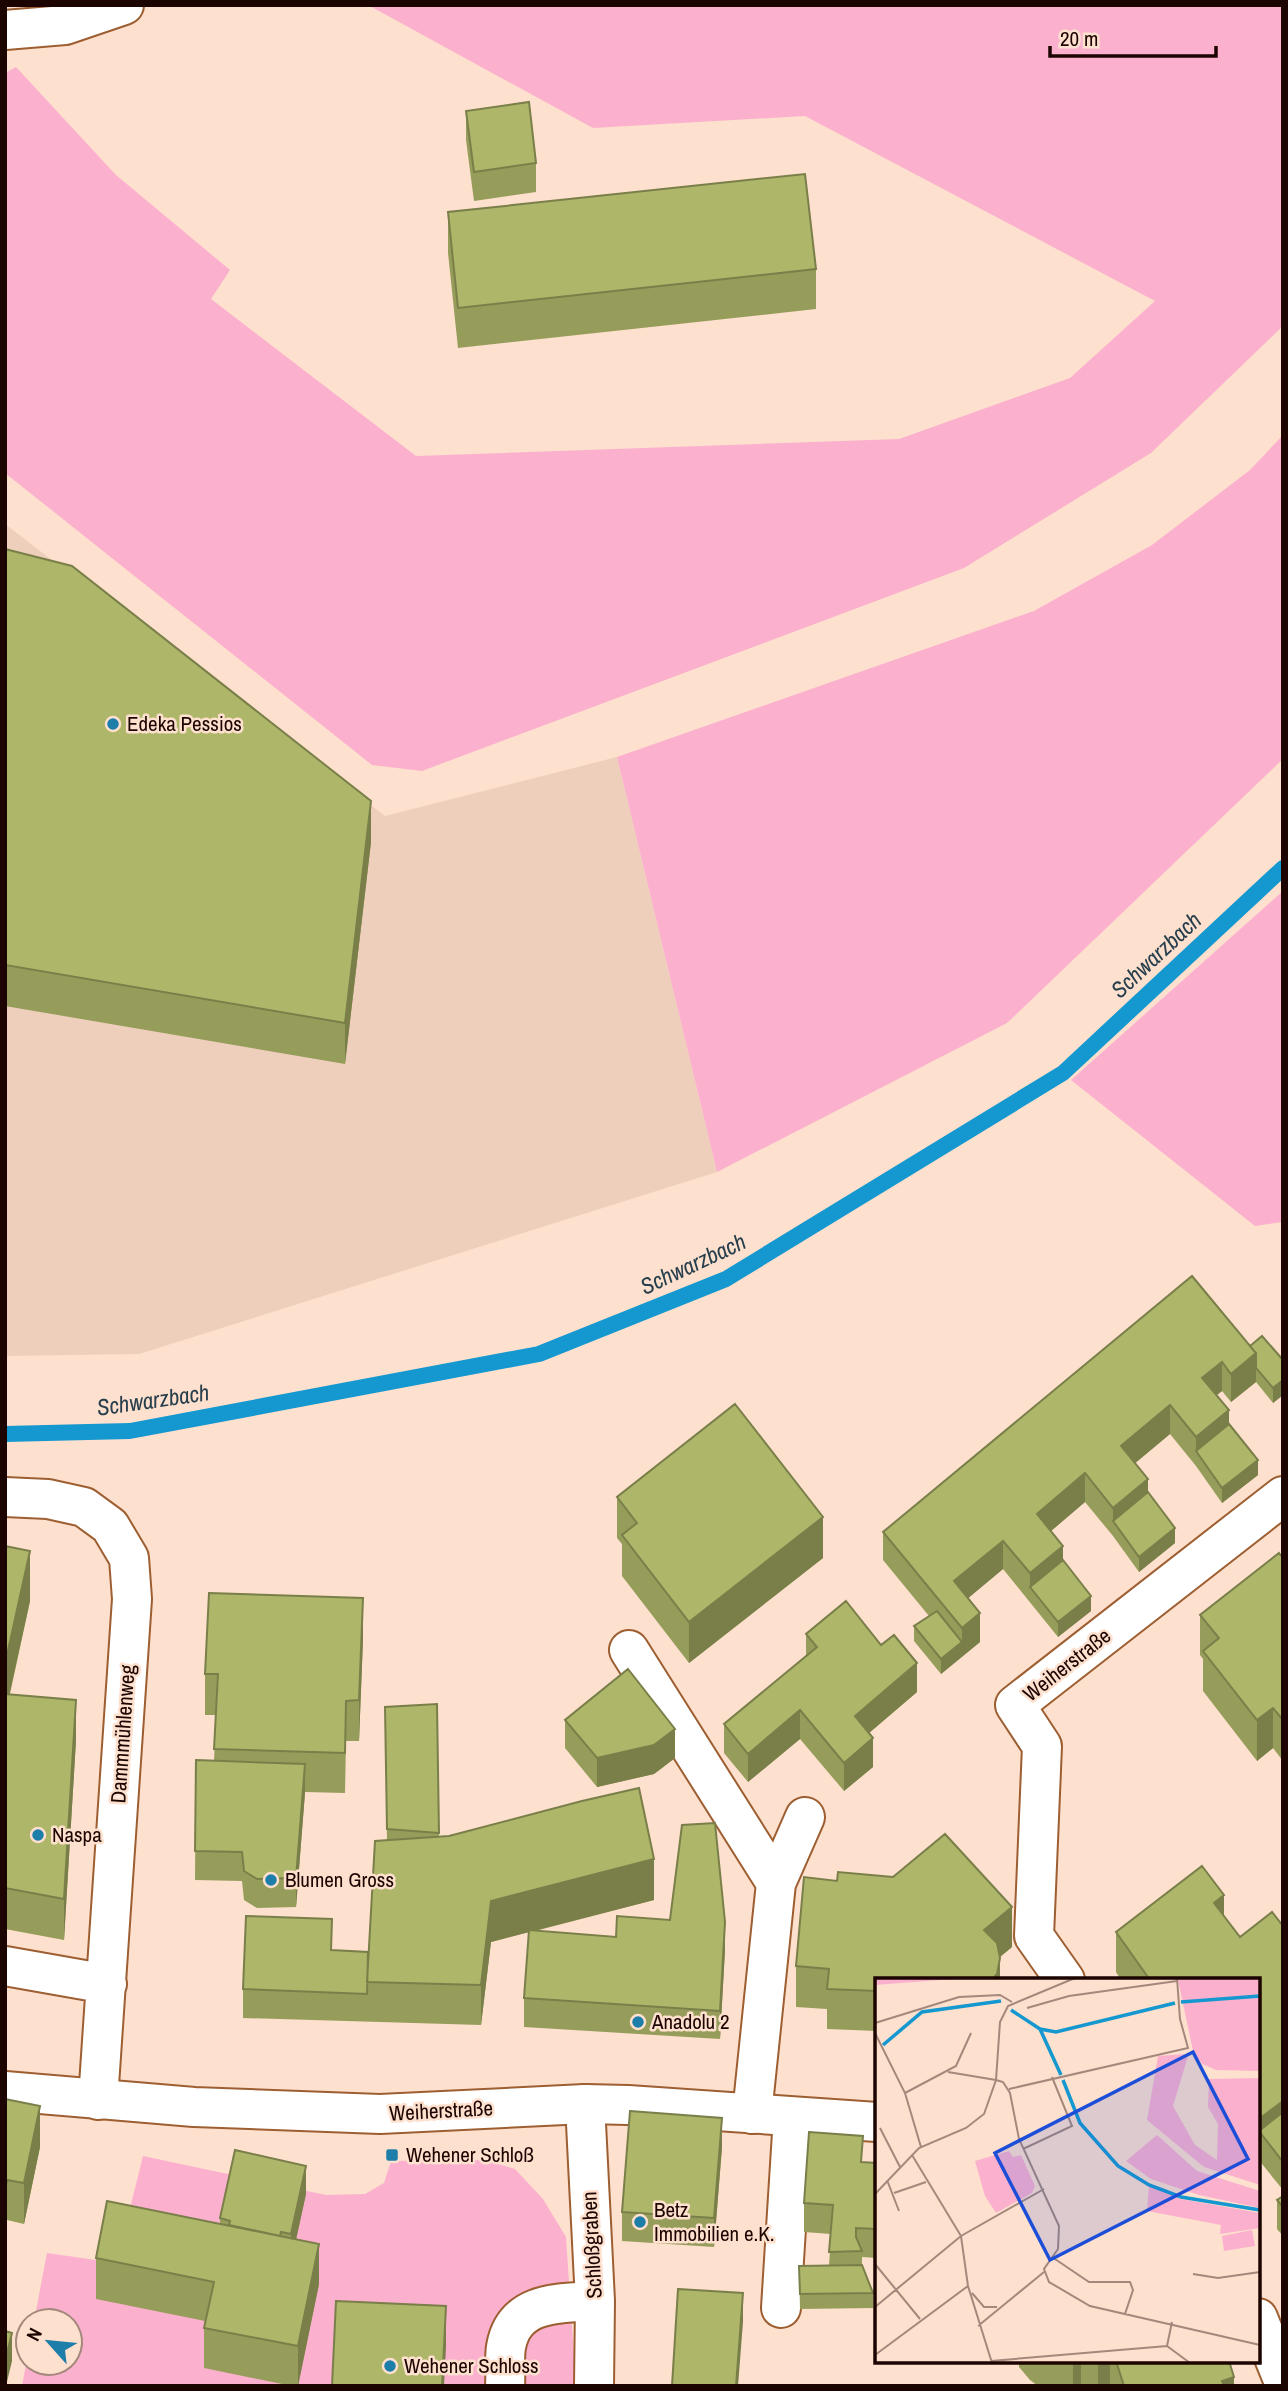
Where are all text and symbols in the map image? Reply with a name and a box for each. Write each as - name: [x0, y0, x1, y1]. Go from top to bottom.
- scale bar: [1050, 14, 1216, 58]
- text: 20 m: [1060, 24, 1098, 53]
- place label: Edeka Pessios: [127, 709, 242, 738]
- marker: Edeka Pessios: [105, 716, 121, 732]
- water label: Schwarzbach: [1104, 905, 1208, 1005]
- water label: Schwarzbach: [635, 1226, 751, 1302]
- water label: Schwarzbach: [95, 1376, 211, 1423]
- street label: Weiherstraße: [1017, 1621, 1117, 1708]
- street label: Dammmühlenweg: [103, 1663, 142, 1804]
- place label: Naspa: [52, 1820, 102, 1849]
- marker: Naspa: [30, 1827, 46, 1843]
- place label: Blumen Gross: [285, 1865, 394, 1894]
- marker: Blumen Gross: [263, 1872, 279, 1888]
- inset map: [875, 1978, 1260, 2363]
- place label: Anadolu 2: [651, 2007, 730, 2036]
- marker: Anadolu 2: [630, 2014, 646, 2030]
- street label: Weiherstraße: [388, 2093, 494, 2128]
- place label: Wehener Schloß: [406, 2140, 534, 2169]
- marker: Wehener Schloß: [384, 2147, 400, 2163]
- street label: Schloßgraben: [574, 2191, 609, 2299]
- place label: Betz Immobilien e.K.: [654, 2195, 775, 2248]
- marker: Betz Immobilien e.K.: [632, 2214, 648, 2230]
- north arrow: [14, 2307, 84, 2377]
- text: N: [20, 2323, 48, 2345]
- place label: Wehener Schloss: [404, 2351, 539, 2380]
- marker: Wehener Schloss: [382, 2358, 398, 2374]

